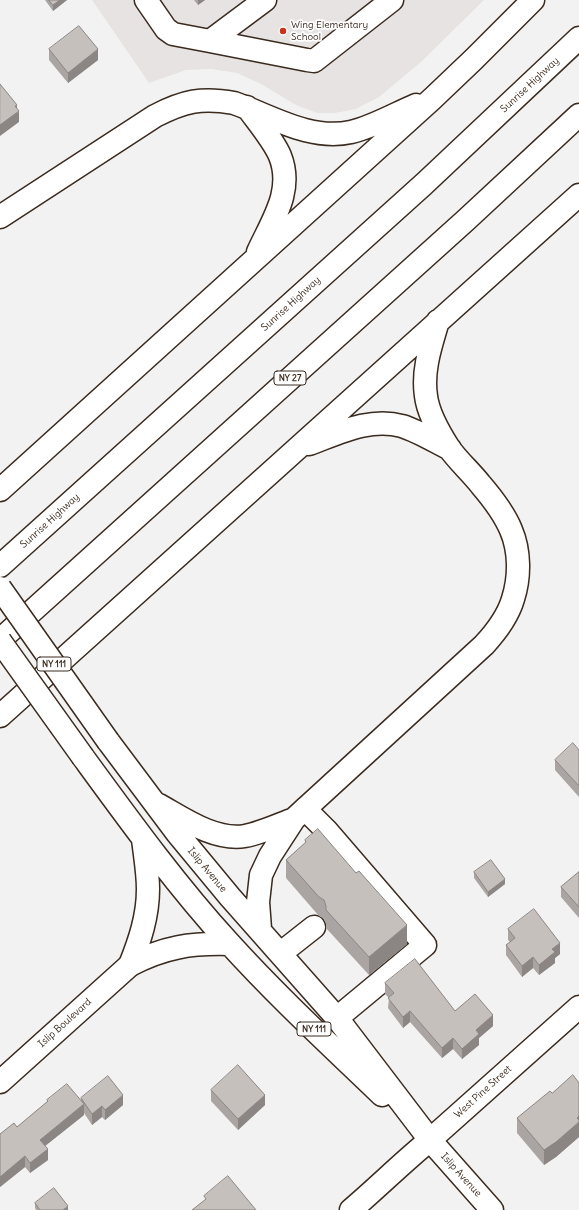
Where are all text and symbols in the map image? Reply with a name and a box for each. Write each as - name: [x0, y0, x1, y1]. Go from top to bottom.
- place label: Wing Elementary School: [291, 19, 368, 42]
- marker: Wing Elementary School: [278, 26, 288, 36]
- street label: Sunrise Highway: [498, 55, 562, 115]
- street label: Sunrise Highway: [259, 274, 323, 334]
- road number: NY 27: [274, 371, 306, 385]
- street label: Sunrise Highway: [18, 491, 82, 551]
- road number: NY 111: [37, 657, 71, 671]
- street label: Islip Avenue: [185, 845, 229, 895]
- street label: Islip Boulevard: [36, 996, 94, 1050]
- road number: NY 111: [297, 1022, 331, 1036]
- street label: West Pine Street: [452, 1063, 514, 1121]
- street label: Islip Avenue: [438, 1151, 484, 1199]

